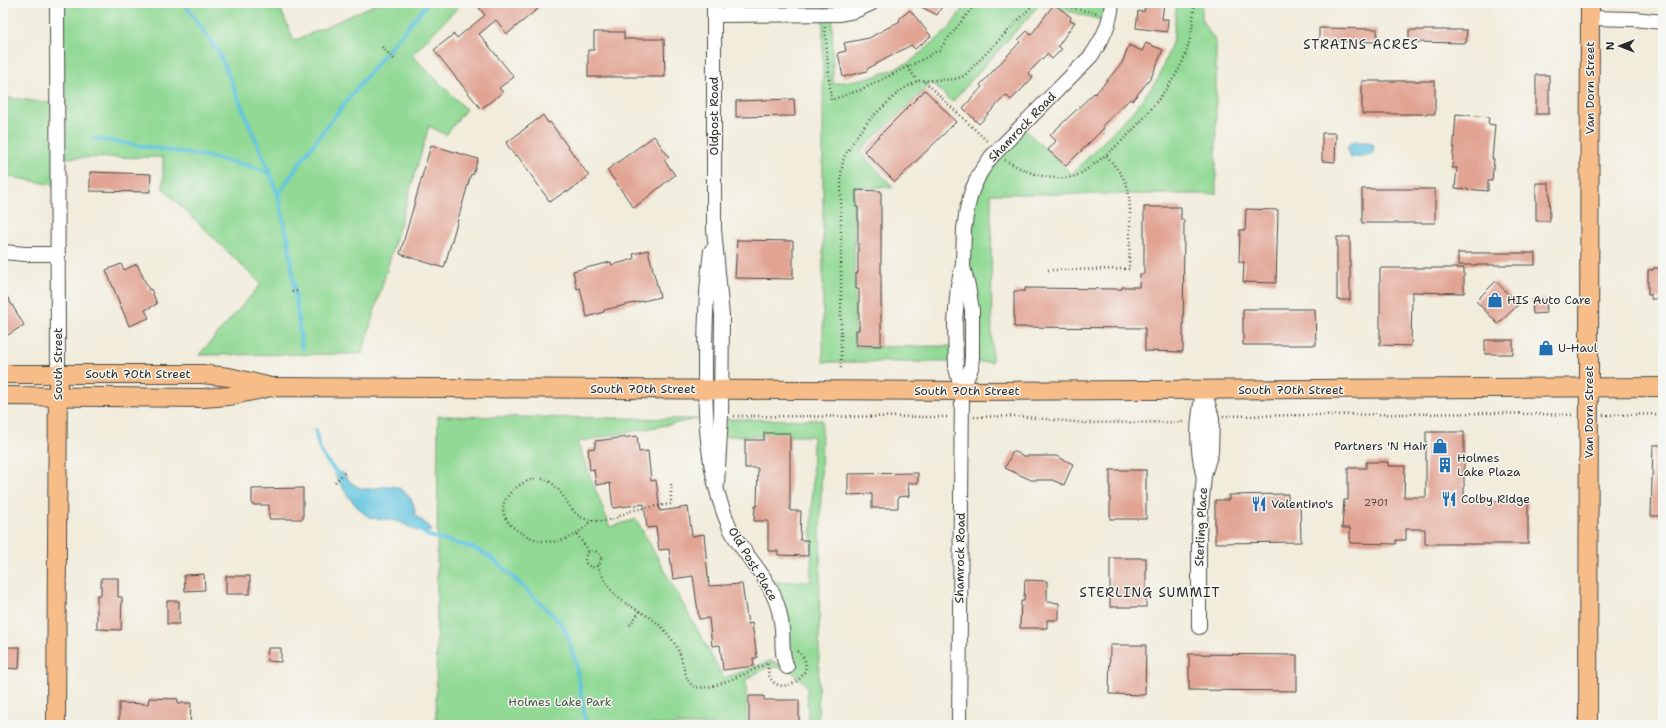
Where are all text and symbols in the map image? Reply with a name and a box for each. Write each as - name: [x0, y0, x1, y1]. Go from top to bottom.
- north arrow: [1600, 26, 1640, 66]
- district label: STRAINS ACRES: [1303, 36, 1419, 53]
- text: N: [1603, 41, 1618, 50]
- street label: Van Dorn Street: [1582, 42, 1598, 134]
- street label: Oldpost Road: [706, 76, 722, 155]
- street label: Shamrock Road: [985, 88, 1060, 165]
- shop icon: HIS Auto Care: [1486, 291, 1504, 309]
- place label: HIS Auto Care: [1507, 292, 1591, 308]
- street label: South Street: [50, 328, 66, 400]
- shop icon: U-Haul: [1537, 339, 1555, 357]
- place label: U-Haul: [1558, 340, 1598, 356]
- street label: South 70th Street: [85, 366, 191, 382]
- street label: Van Dorn Street: [1581, 366, 1597, 458]
- street label: South 70th Street: [590, 381, 696, 397]
- street label: South 70th Street: [1238, 382, 1344, 398]
- street label: South 70th Street: [914, 383, 1020, 399]
- shop icon: Partners 'N Hair: [1431, 437, 1449, 455]
- place label: Partners 'N Hair: [1334, 438, 1428, 454]
- place label: Holmes Lake Plaza: [1457, 450, 1521, 480]
- building icon: Holmes Lake Plaza: [1436, 456, 1454, 474]
- street label: Sterling Place: [1191, 487, 1211, 567]
- restaurant icon: Colby Ridge: [1440, 490, 1458, 508]
- place label: Colby Ridge: [1461, 491, 1530, 507]
- restaurant icon: Valentino's: [1250, 495, 1268, 513]
- place label: Valentino's: [1271, 496, 1333, 512]
- house number: 2701: [1364, 496, 1388, 509]
- street label: Shamrock Road: [951, 512, 969, 604]
- street label: Old Post Place: [725, 524, 781, 604]
- district label: STERLING SUMMIT: [1079, 584, 1221, 601]
- park label: Holmes Lake Park: [508, 694, 612, 710]

